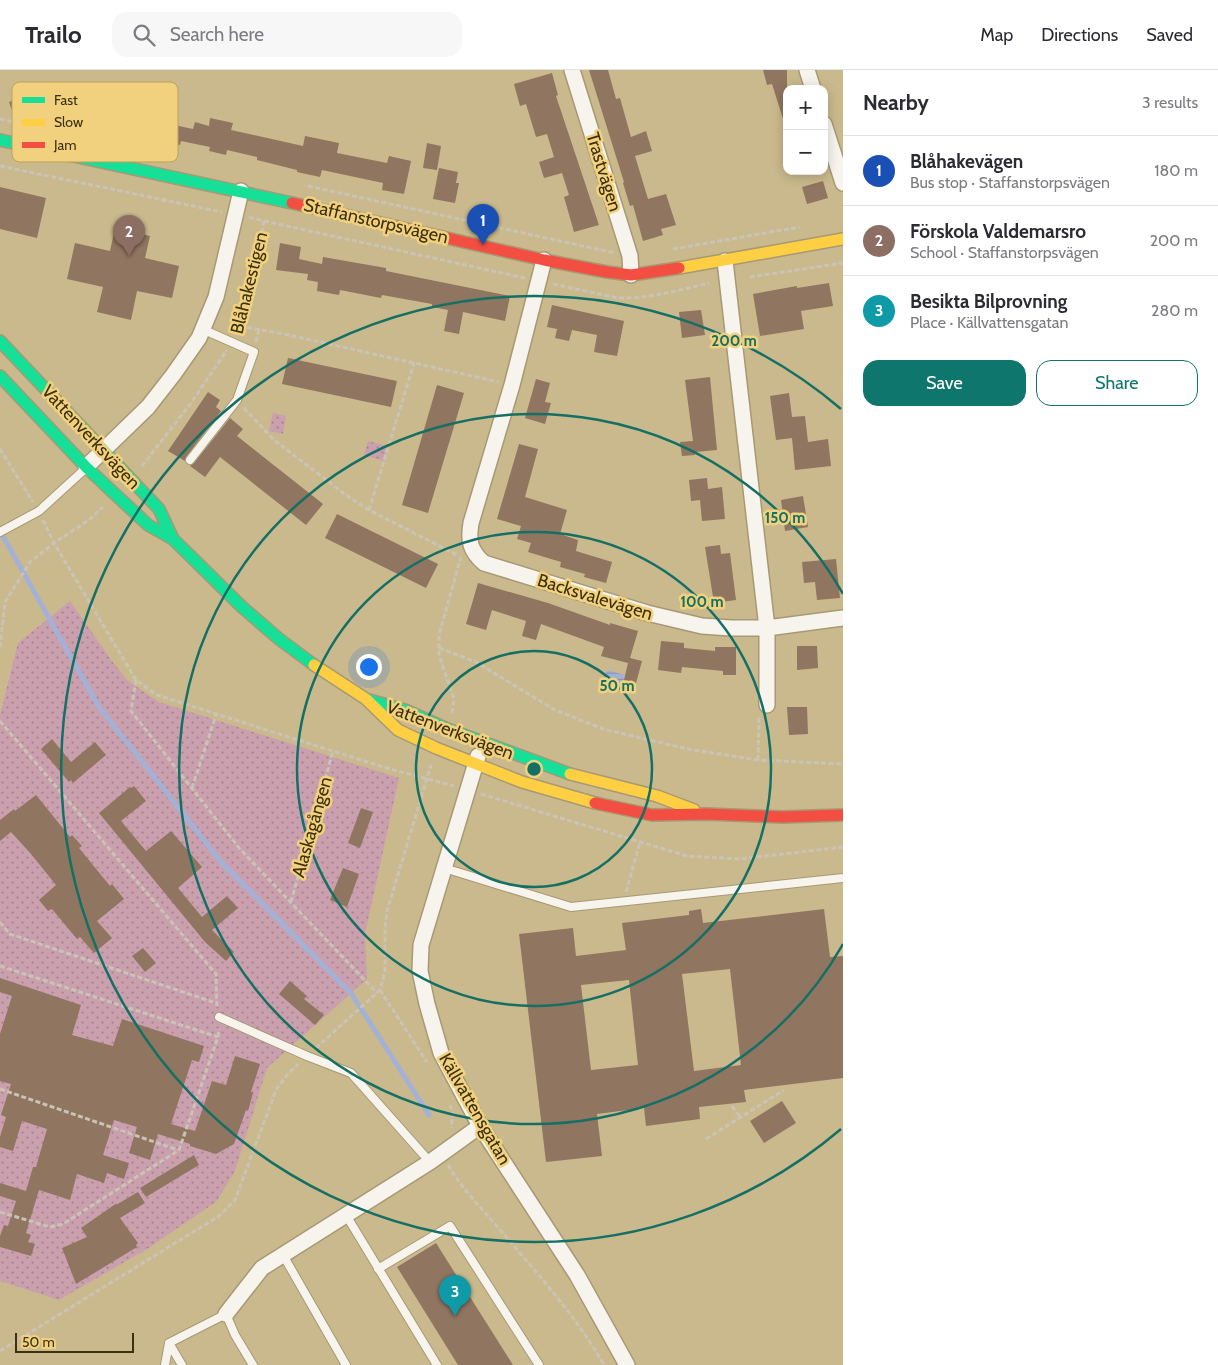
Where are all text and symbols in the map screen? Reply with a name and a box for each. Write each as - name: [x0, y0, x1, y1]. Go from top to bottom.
- search box: [112, 12, 462, 57]
- text: Trailo: [25, 20, 82, 49]
- icon: search: [130, 21, 158, 49]
- text: Search here: [170, 23, 264, 46]
- text: Map: [980, 24, 1013, 46]
- text: Directions: [1041, 24, 1118, 46]
- text: Saved: [1146, 24, 1193, 46]
- legend: [12, 82, 178, 162]
- map controls: [783, 85, 828, 175]
- button: +: [783, 85, 828, 130]
- text: Nearby: [863, 90, 929, 115]
- text: Fast: [54, 91, 78, 109]
- text: 3 results: [1142, 93, 1198, 112]
- text: Slow: [54, 113, 83, 131]
- street label: Trastvägen: [582, 130, 626, 214]
- button: −: [783, 130, 828, 175]
- text: Jam: [53, 136, 76, 154]
- text: Blåhakevägen: [910, 150, 1023, 173]
- text: 1: [876, 161, 882, 180]
- text: 180 m: [1154, 161, 1198, 180]
- text: Bus stop · Staffanstorpsvägen: [910, 173, 1110, 192]
- street label: Staffanstorpsvägen: [302, 194, 450, 248]
- pin: 1: [467, 204, 499, 245]
- pin: 2: [113, 215, 145, 256]
- text: Förskola Valdemarsro: [910, 220, 1086, 243]
- street label: Blåhakestigen: [226, 230, 272, 336]
- text: 2: [875, 231, 883, 250]
- text: 200 m: [1150, 231, 1198, 250]
- text: School · Staffanstorpsvägen: [910, 243, 1099, 262]
- text: Besikta Bilprovning: [910, 290, 1067, 313]
- text: 3: [875, 301, 883, 320]
- text: 280 m: [1151, 301, 1198, 320]
- text: Place · Källvattensgatan: [910, 313, 1068, 332]
- text: 200 m: [711, 332, 757, 350]
- button: Save: [863, 360, 1026, 406]
- button: Share: [1036, 360, 1198, 406]
- street label: Vattenverksvägen: [37, 380, 145, 494]
- text: 150 m: [765, 509, 805, 527]
- street label: Backsvalevägen: [535, 569, 655, 625]
- text: 100 m: [680, 593, 724, 611]
- your location: [356, 654, 382, 680]
- text: 50 m: [599, 677, 635, 695]
- street label: Vattenverksvägen: [383, 696, 517, 764]
- centre of rings: [525, 760, 543, 778]
- street label: Alaskagången: [287, 774, 337, 880]
- street label: Källvattensgatan: [434, 1049, 516, 1169]
- pin: 3: [439, 1275, 471, 1316]
- scale bar: [15, 1330, 134, 1353]
- text: 50 m: [22, 1333, 55, 1351]

